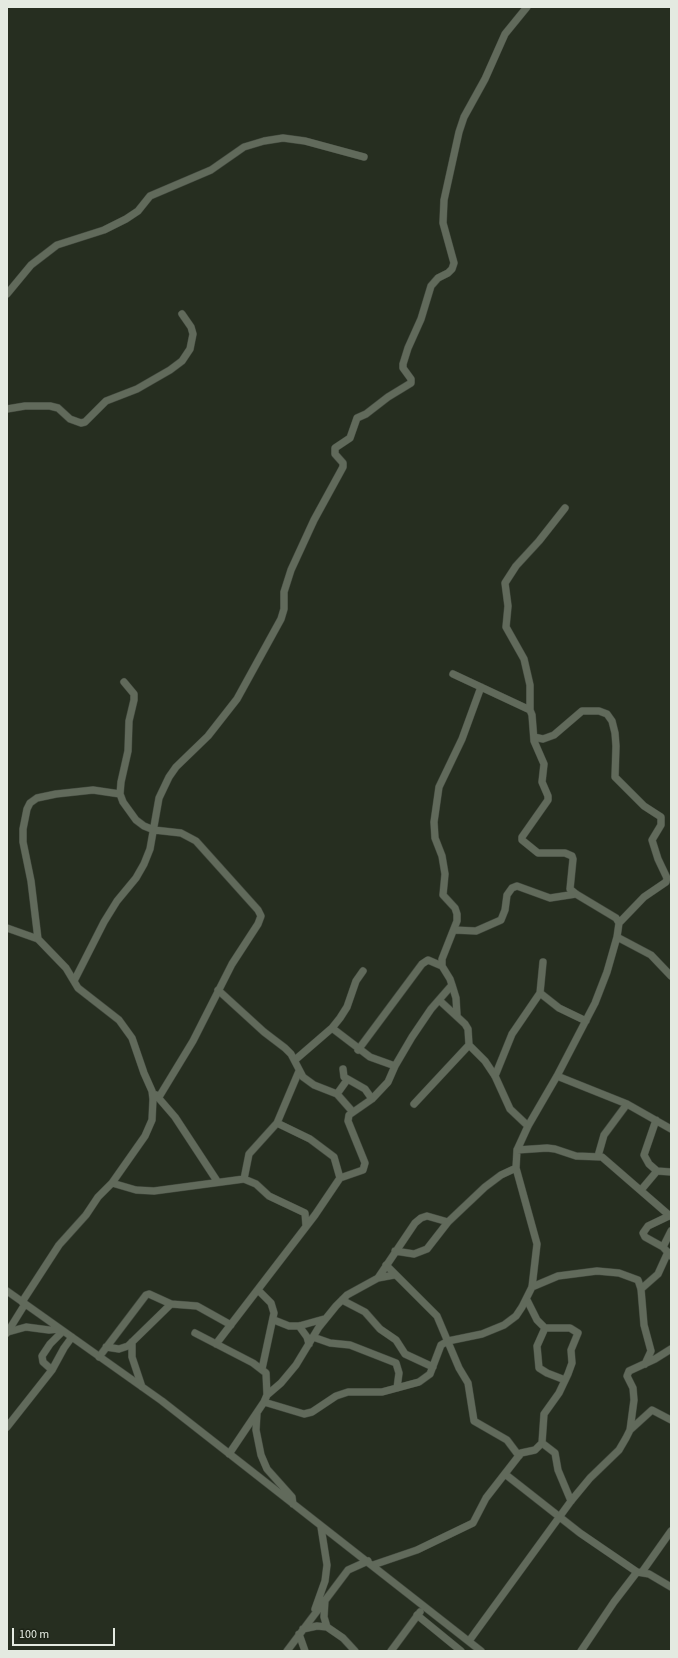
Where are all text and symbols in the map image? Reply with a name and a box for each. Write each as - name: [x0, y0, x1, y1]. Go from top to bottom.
- scale bar: [14, 1620, 117, 1646]
- text: 100 m: [19, 1626, 49, 1643]

